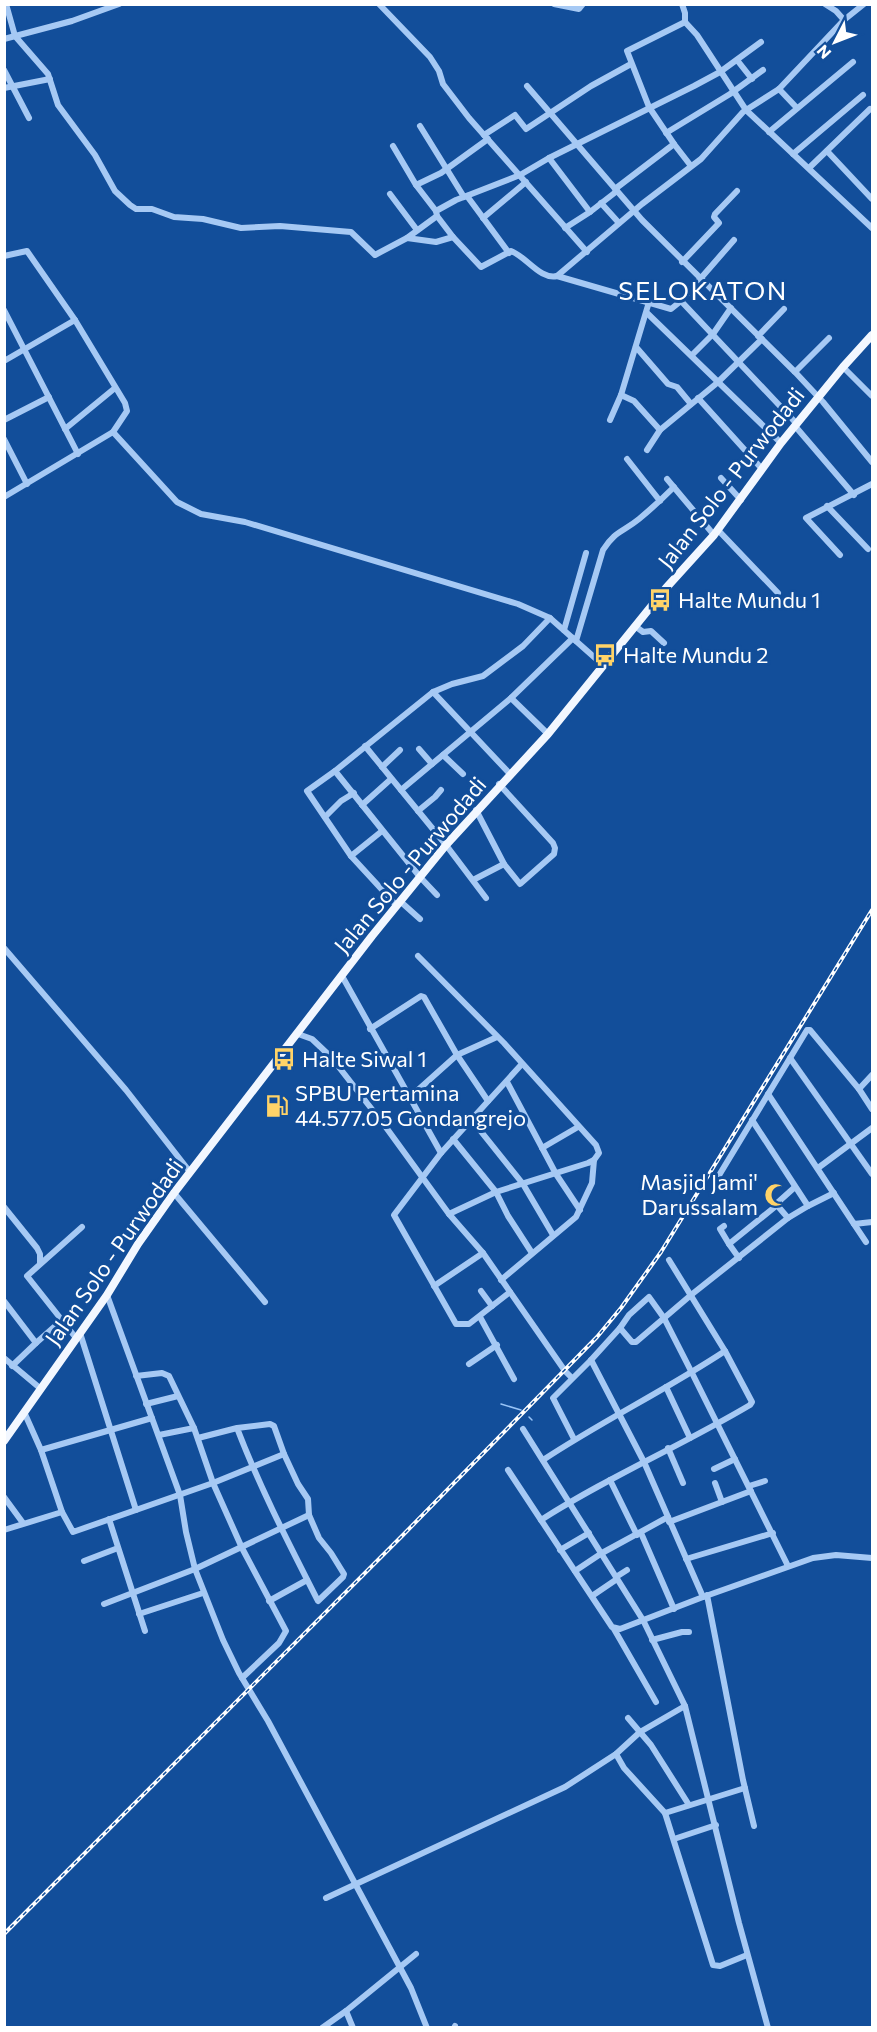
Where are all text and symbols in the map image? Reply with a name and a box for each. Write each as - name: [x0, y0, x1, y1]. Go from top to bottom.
- north arrow: [805, 12, 865, 72]
- text: N: [812, 42, 835, 63]
- district label: SELOKATON: [618, 274, 788, 305]
- street label: Jalan Solo - Purwodadi: [652, 382, 810, 574]
- place label: Halte Mundu 1: [678, 586, 821, 613]
- bus stop icon: Halte Mundu 1: [647, 587, 673, 613]
- place label: Halte Mundu 2: [623, 641, 769, 668]
- bus stop icon: Halte Mundu 2: [592, 642, 618, 668]
- street label: Jalan Solo - Purwodadi: [328, 771, 491, 958]
- place label: Halte Siwal 1: [302, 1045, 427, 1072]
- bus stop icon: Halte Siwal 1: [271, 1046, 297, 1072]
- place label: SPBU Pertamina 44.577.05 Gondangrejo: [295, 1079, 526, 1131]
- fuel station icon: SPBU Pertamina 44.577.05 Gondangrejo: [264, 1093, 290, 1119]
- street label: Jalan Solo - Purwodadi: [39, 1153, 188, 1350]
- place label: Masjid Jami' Darussalam: [640, 1168, 758, 1220]
- mosque icon: Masjid Jami' Darussalam: [763, 1182, 789, 1208]

